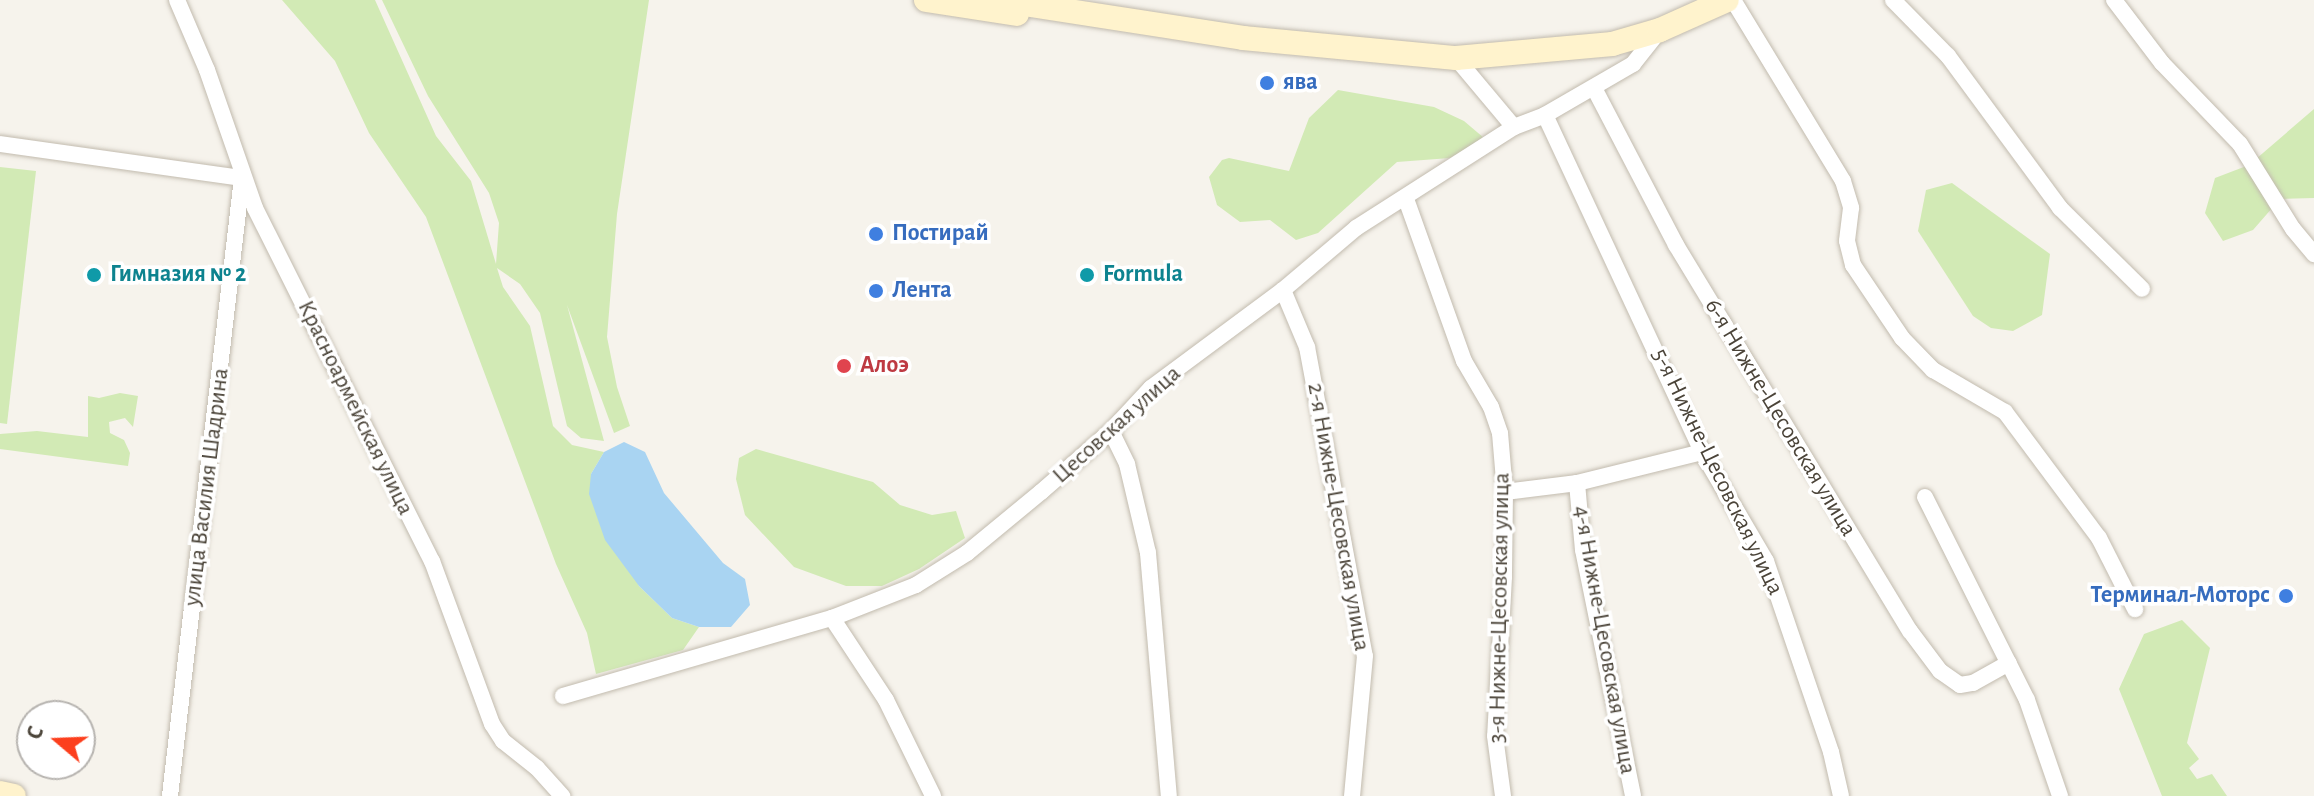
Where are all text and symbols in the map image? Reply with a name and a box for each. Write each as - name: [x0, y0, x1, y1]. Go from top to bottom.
- place label: ява: [1283, 69, 1318, 97]
- marker: ява: [1258, 74, 1276, 92]
- place label: Постирай: [892, 220, 989, 248]
- marker: Постирай: [867, 225, 885, 243]
- place label: Гимназия № 2: [110, 261, 246, 289]
- place label: Formula: [1103, 261, 1183, 289]
- marker: Гимназия № 2: [85, 266, 103, 284]
- marker: Formula: [1078, 266, 1096, 284]
- place label: Лента: [892, 277, 952, 305]
- marker: Лента: [867, 282, 885, 300]
- street label: 6-я Нижне-Цесовская улица: [1698, 294, 1862, 542]
- street label: Красноармейская улица: [291, 296, 419, 520]
- street label: 5-я Нижне-Цесовская улица: [1645, 344, 1789, 600]
- place label: Алоэ: [860, 352, 909, 380]
- marker: Алоэ: [835, 357, 853, 375]
- street label: Цесовская улица: [1047, 360, 1187, 490]
- street label: улица Василия Шадрина: [178, 366, 236, 608]
- street label: 2-я Нижне-Цесовская улица: [1300, 381, 1376, 653]
- street label: 3-я Нижне-Цесовская улица: [1483, 472, 1517, 744]
- street label: 4-я Нижне-Цесовская улица: [1566, 503, 1642, 777]
- place label: Терминал-Моторс: [2091, 582, 2270, 610]
- marker: Терминал-Моторс: [2277, 587, 2295, 605]
- north arrow: [16, 700, 96, 780]
- text: С: [23, 724, 48, 742]

